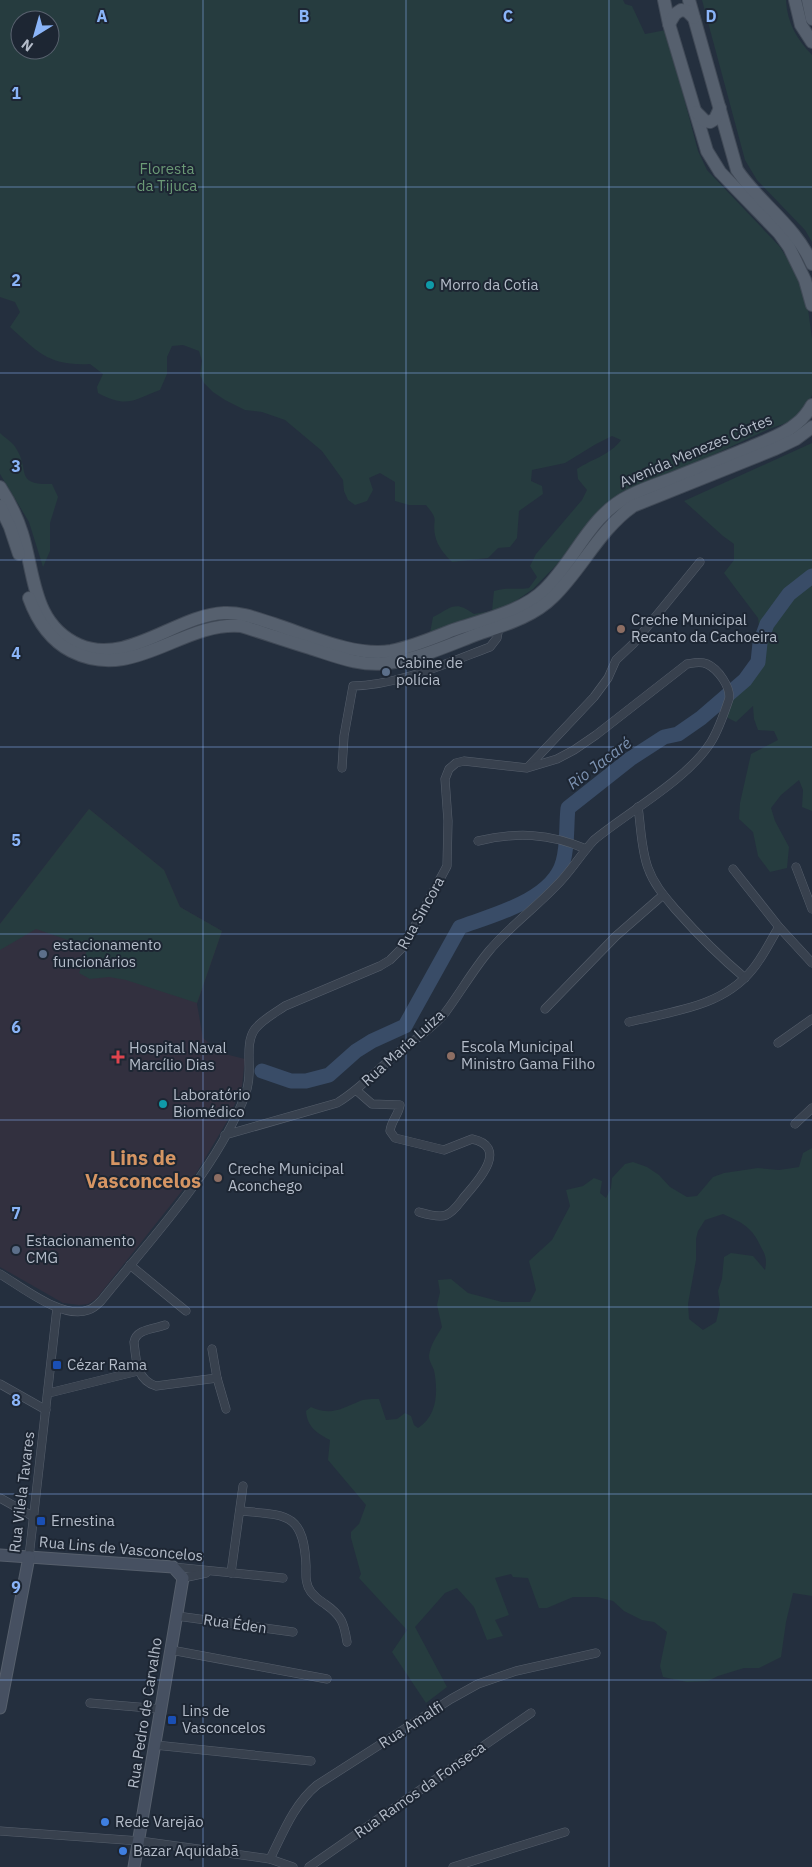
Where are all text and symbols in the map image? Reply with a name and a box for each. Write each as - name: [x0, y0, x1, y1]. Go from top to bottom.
- text: A: [97, 6, 108, 26]
- text: B: [299, 6, 310, 26]
- text: C: [503, 6, 513, 26]
- text: D: [705, 6, 717, 26]
- north arrow: [10, 10, 60, 60]
- text: N: [18, 35, 37, 56]
- text: 1: [11, 83, 21, 103]
- park label: Floresta da Tijuca: [137, 159, 197, 195]
- text: 2: [11, 270, 21, 290]
- place label: Morro da Cotia: [440, 275, 538, 294]
- marker: Morro da Cotia: [424, 279, 436, 291]
- street label: Avenida Menezes Côrtes: [616, 410, 775, 491]
- text: 3: [11, 456, 21, 476]
- place label: Creche Municipal Recanto da Cachoeira: [631, 610, 777, 646]
- marker: Creche Municipal Recanto da Cachoeira: [615, 623, 627, 635]
- text: 4: [11, 643, 21, 663]
- place label: Cabine de polícia: [396, 653, 463, 689]
- marker: Cabine de polícia: [380, 666, 392, 678]
- water label: Rio Jacaré: [563, 732, 635, 794]
- text: 5: [11, 830, 21, 850]
- street label: Rua Sincora: [393, 873, 448, 952]
- place label: estacionamento funcionários: [53, 935, 161, 971]
- marker: estacionamento funcionários: [37, 948, 49, 960]
- street label: Rua Maria Luiza: [357, 1005, 448, 1090]
- text: 6: [11, 1017, 21, 1037]
- place label: Escola Municipal Ministro Gama Filho: [461, 1037, 595, 1073]
- place label: Hospital Naval Marcílio Dias: [129, 1038, 227, 1074]
- marker: Hospital Naval Marcílio Dias: [111, 1050, 125, 1064]
- marker: Escola Municipal Ministro Gama Filho: [445, 1050, 457, 1062]
- place label: Laboratório Biomédico: [173, 1085, 250, 1121]
- marker: Laboratório Biomédico: [157, 1098, 169, 1110]
- district label: Lins de Vasconcelos: [85, 1144, 201, 1194]
- place label: Creche Municipal Aconchego: [228, 1159, 344, 1195]
- marker: Creche Municipal Aconchego: [212, 1172, 224, 1184]
- text: 7: [11, 1203, 21, 1223]
- place label: Estacionamento CMG: [26, 1231, 135, 1267]
- marker: Estacionamento CMG: [10, 1244, 22, 1256]
- place label: Cézar Rama: [67, 1355, 147, 1374]
- marker: Cézar Rama: [51, 1359, 63, 1371]
- text: 8: [11, 1390, 21, 1410]
- street label: Rua Vilela Tavares: [5, 1430, 38, 1554]
- place label: Ernestina: [51, 1511, 115, 1530]
- marker: Ernestina: [35, 1515, 47, 1527]
- street label: Rua Lins de Vasconcelos: [38, 1532, 204, 1565]
- text: 9: [11, 1577, 21, 1597]
- street label: Rua Éden: [202, 1610, 268, 1637]
- street label: Rua Pedro de Carvalho: [123, 1636, 166, 1790]
- street label: Rua Amalfi: [375, 1697, 447, 1752]
- place label: Lins de Vasconcelos: [182, 1701, 266, 1737]
- marker: Lins de Vasconcelos: [166, 1714, 178, 1726]
- street label: Rua Ramos da Fonseca: [350, 1737, 489, 1842]
- place label: Rede Varejão: [115, 1812, 204, 1831]
- marker: Rede Varejão: [99, 1816, 111, 1828]
- place label: Bazar Aquidabã: [133, 1841, 239, 1860]
- marker: Bazar Aquidabã: [117, 1845, 129, 1857]

